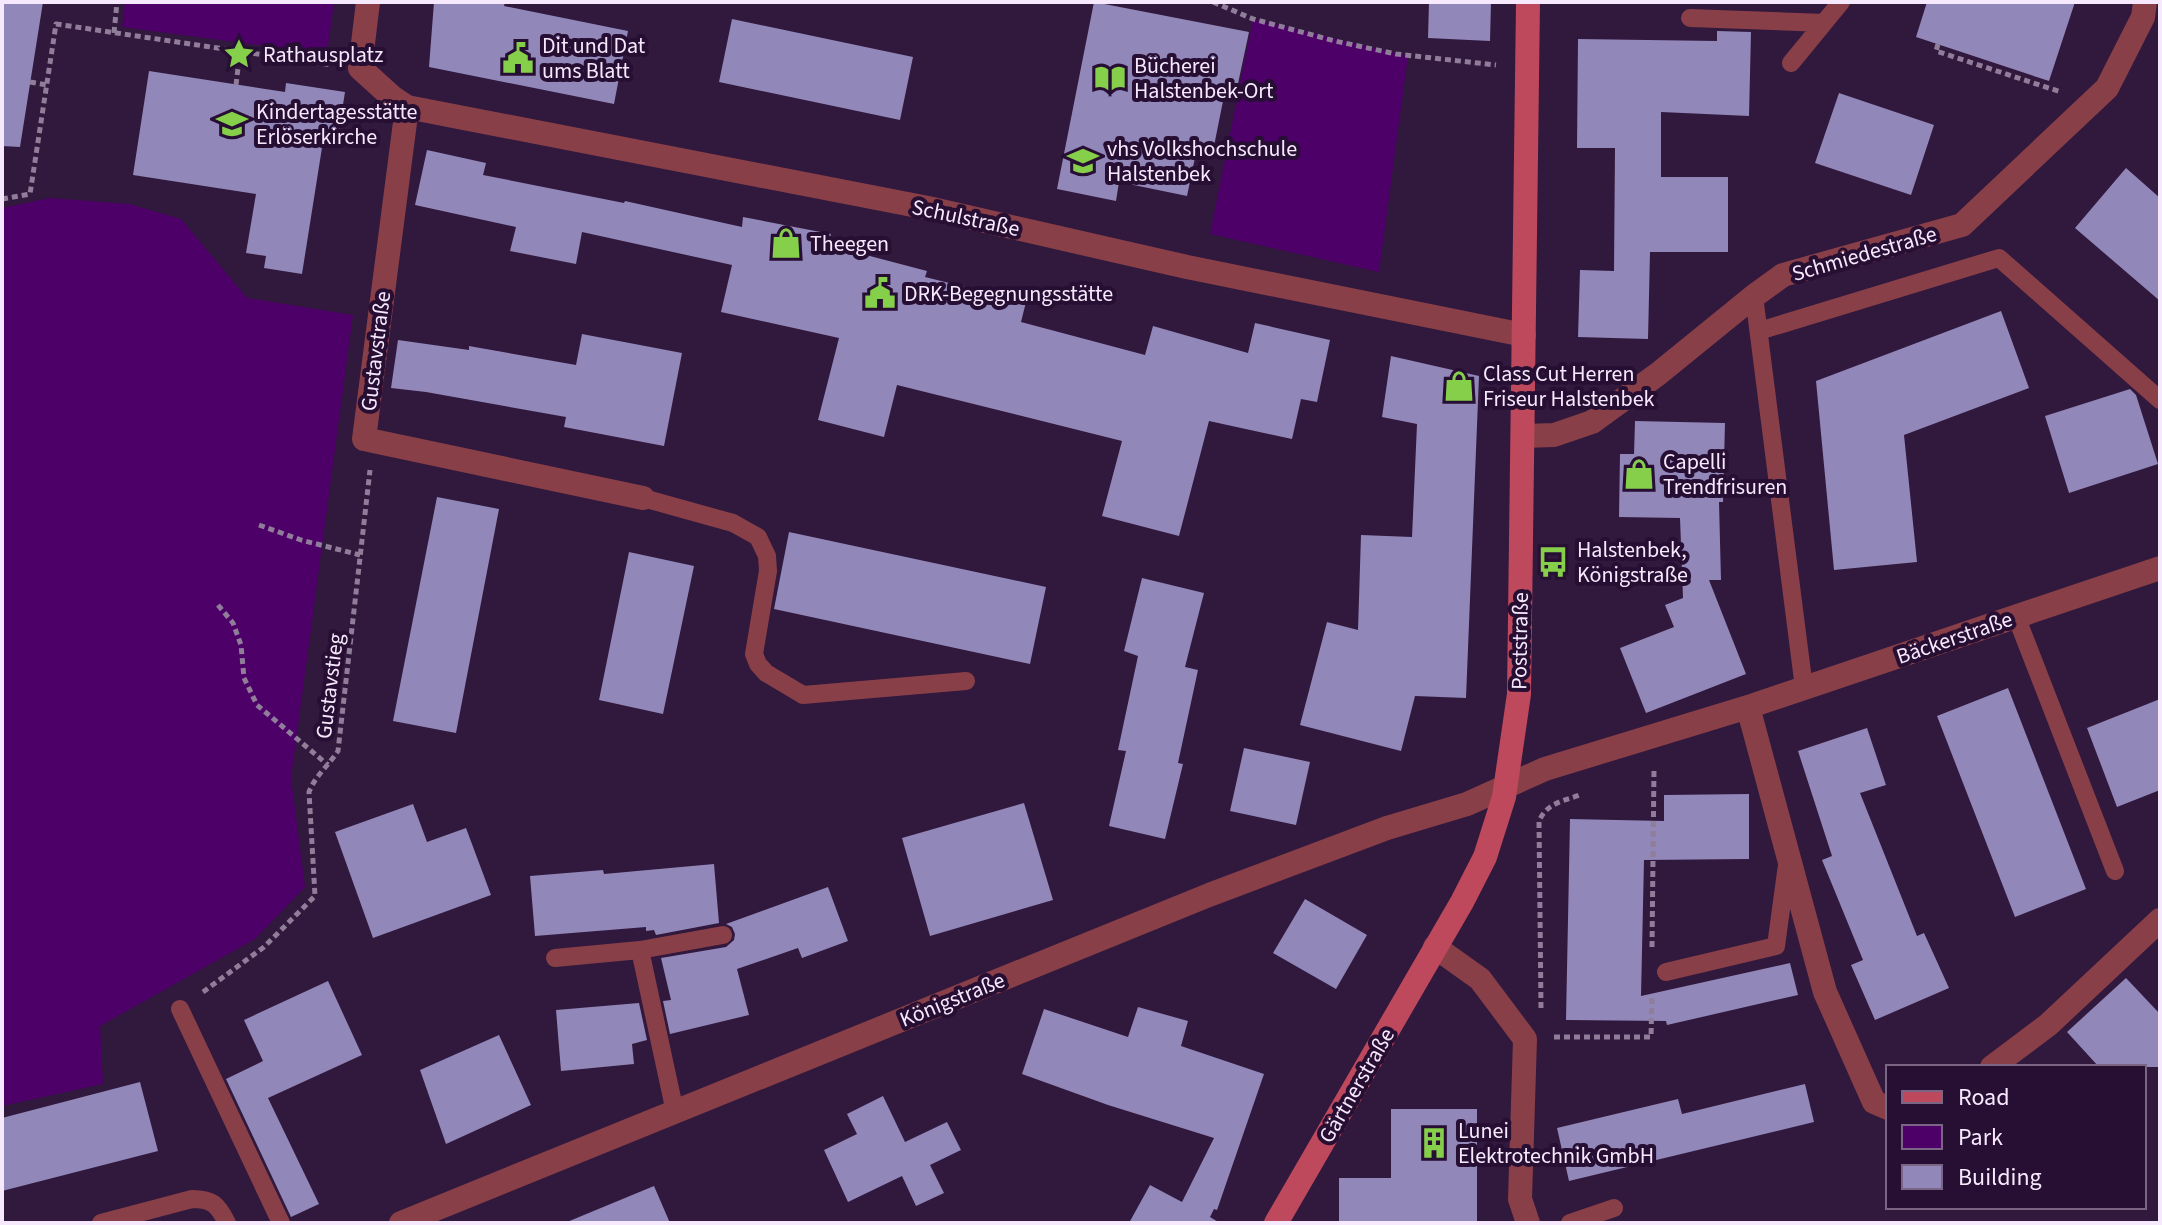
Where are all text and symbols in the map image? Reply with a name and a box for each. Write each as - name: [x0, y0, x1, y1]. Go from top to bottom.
- place label: Dit und Dat ums Blatt: [542, 30, 646, 87]
- place icon: Rathausplatz: [222, 37, 256, 71]
- place label: Rathausplatz: [263, 39, 383, 71]
- public building icon: Dit und Dat ums Blatt: [501, 41, 535, 75]
- place label: Bücherei Halstenbek-Ort: [1134, 50, 1274, 107]
- library icon: Bücherei Halstenbek-Ort: [1093, 61, 1127, 95]
- place label: Kindertagesstätte Erlöserkirche: [256, 96, 418, 153]
- school or university icon: Kindertagesstätte Erlöserkirche: [215, 107, 249, 141]
- place label: vhs Volkshochschule Halstenbek: [1107, 133, 1297, 190]
- school or university icon: vhs Volkshochschule Halstenbek: [1066, 144, 1100, 178]
- street label: Schulstraße: [909, 191, 1023, 245]
- street label: Schmiedestraße: [1788, 218, 1941, 290]
- shop icon: Theegen: [769, 226, 803, 260]
- place label: Theegen: [810, 228, 889, 260]
- public building icon: DRK-Begegnungsstätte: [863, 276, 897, 310]
- place label: DRK-Begegnungsstätte: [904, 278, 1113, 310]
- street label: Gustavstraße: [353, 289, 399, 413]
- place label: Class Cut Herren Friseur Halstenbek: [1483, 358, 1655, 415]
- shop icon: Class Cut Herren Friseur Halstenbek: [1442, 369, 1476, 403]
- place label: Capelli Trendfrisuren: [1663, 446, 1787, 503]
- shop icon: Capelli Trendfrisuren: [1622, 457, 1656, 491]
- place label: Halstenbek, Königstraße: [1577, 534, 1688, 591]
- bus stop icon: Halstenbek, Königstraße: [1536, 545, 1570, 579]
- street label: Poststraße: [1503, 592, 1537, 690]
- street label: Bäckerstraße: [1892, 603, 2017, 673]
- street label: Gustavstieg: [308, 632, 352, 741]
- street label: Königstraße: [895, 964, 1010, 1036]
- street label: Gärtnerstraße: [1311, 1022, 1403, 1149]
- legend: [1886, 1065, 2146, 1209]
- text: Road: [1958, 1080, 2010, 1115]
- place label: Lunei Elektrotechnik GmbH: [1458, 1115, 1654, 1172]
- text: Park: [1958, 1120, 2003, 1155]
- building icon: Lunei Elektrotechnik GmbH: [1417, 1126, 1451, 1160]
- text: Building: [1958, 1160, 2042, 1195]

